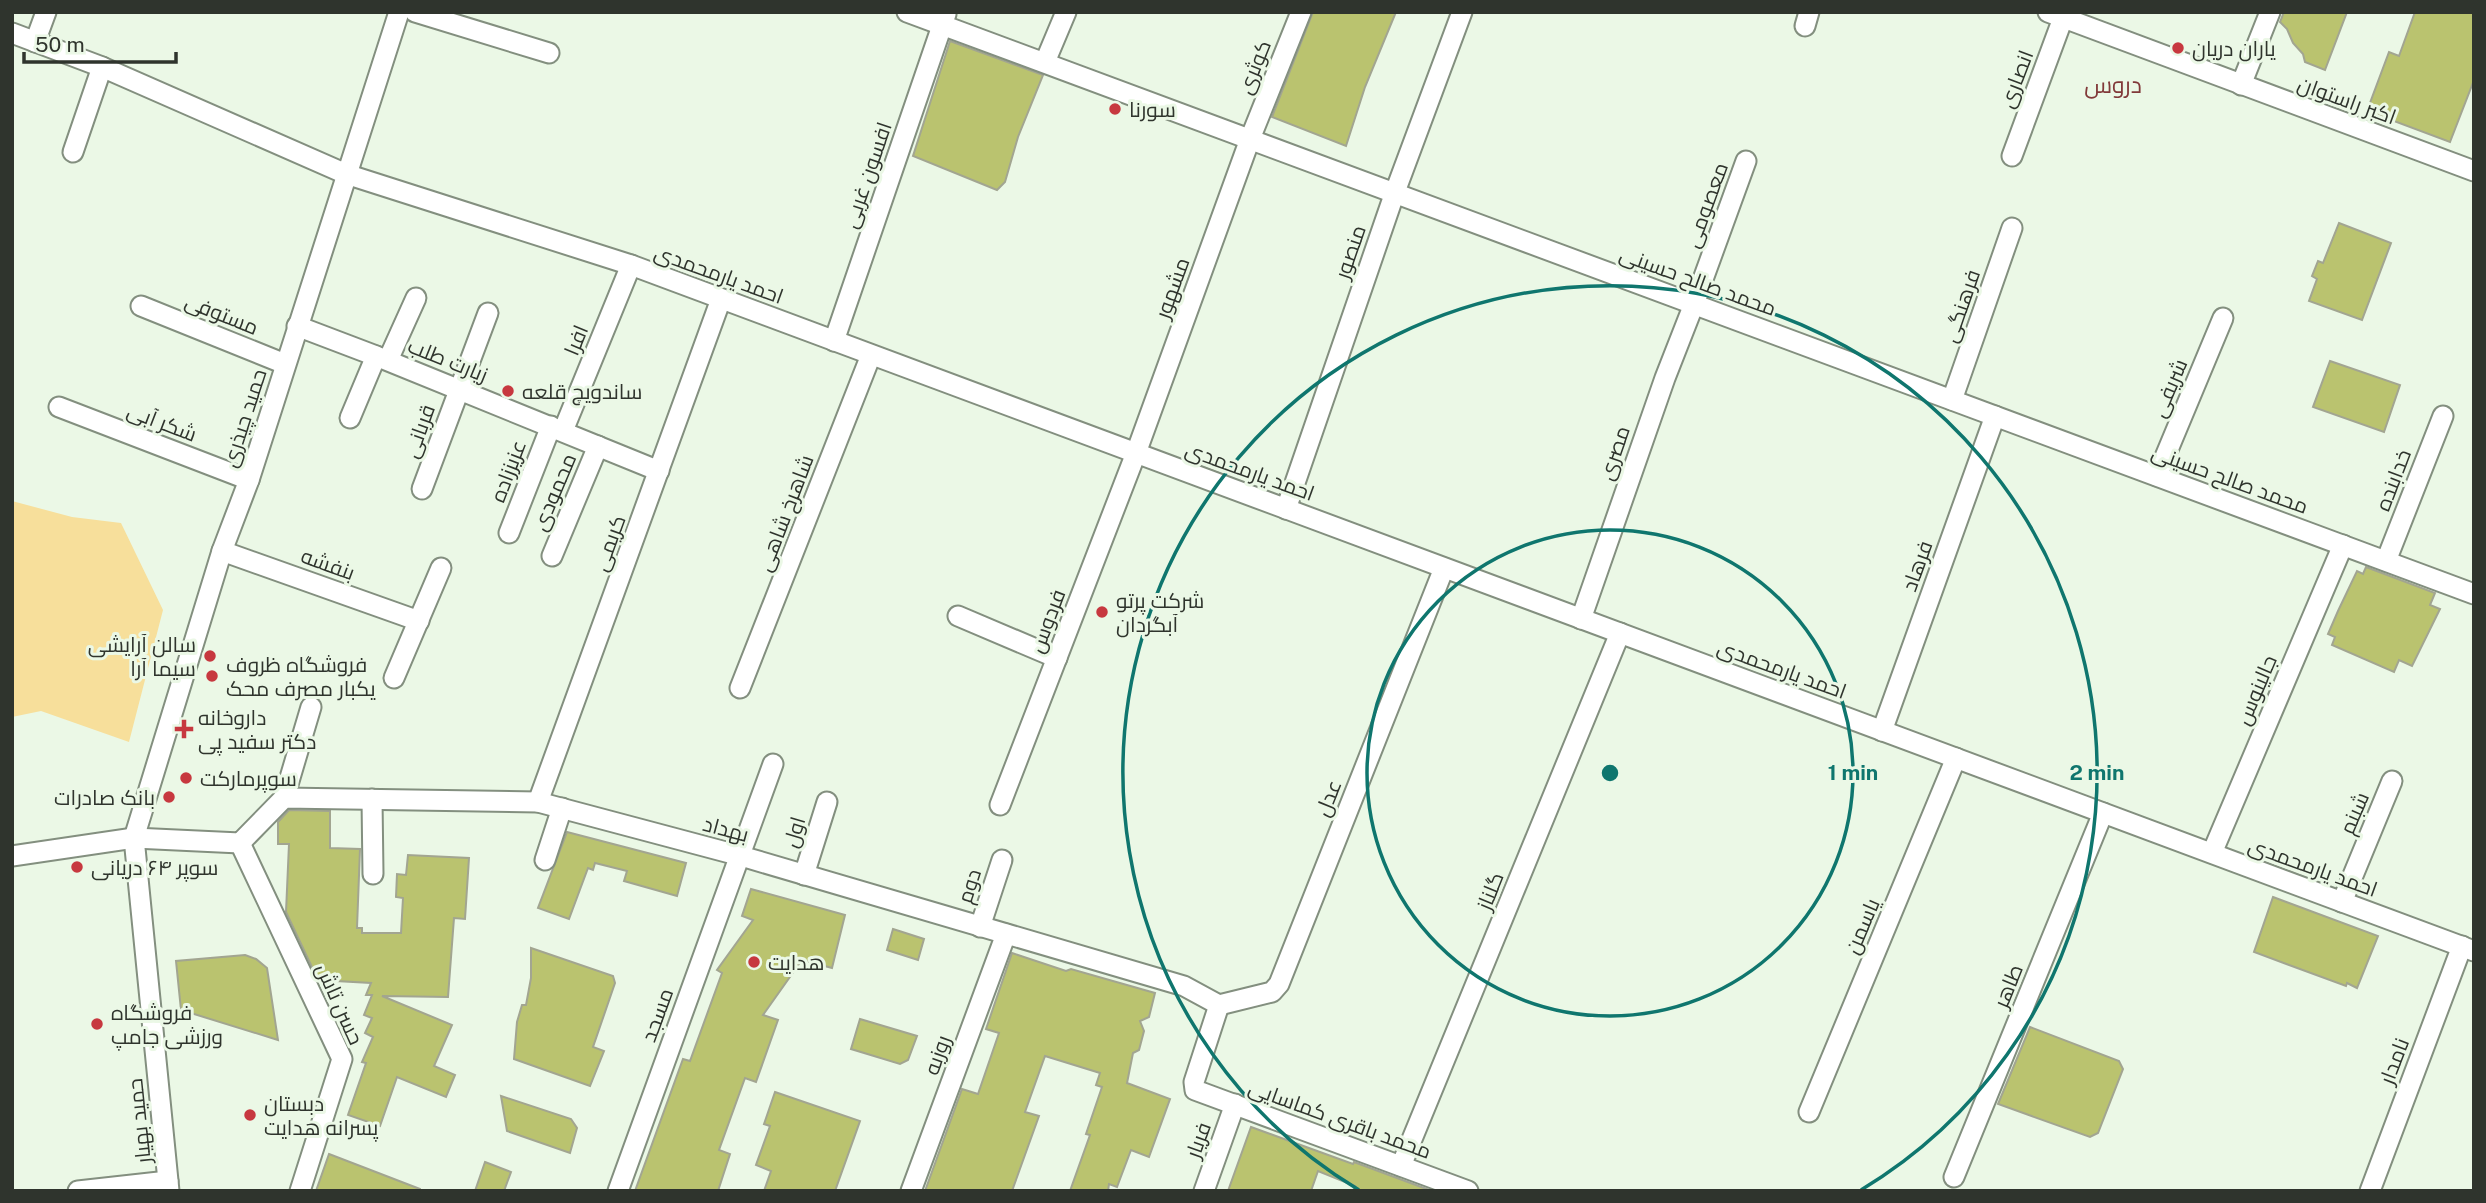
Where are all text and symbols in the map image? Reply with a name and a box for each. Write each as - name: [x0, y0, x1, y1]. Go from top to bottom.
- scale bar: [24, 21, 177, 65]
- text: 50 m: [35, 32, 85, 57]
- street label: کوثری: [1232, 36, 1277, 98]
- place label: یاران دریان: [2192, 36, 2276, 62]
- marker: یاران دریان: [2170, 40, 2186, 56]
- street label: انصاری: [1994, 47, 2039, 112]
- district label: دروس: [2084, 71, 2142, 99]
- street label: اکبر راستوان: [2294, 71, 2400, 130]
- place label: سورنا: [1129, 97, 1176, 122]
- marker: سورنا: [1107, 101, 1123, 117]
- street label: افسون غربی: [837, 119, 898, 232]
- street label: معصومی: [1679, 159, 1734, 251]
- street label: منصور: [1329, 222, 1371, 283]
- street label: احمد یارمحمدی: [651, 239, 787, 310]
- street label: محمد صالح حسینی: [1616, 241, 1780, 323]
- street label: مشهور: [1149, 254, 1195, 323]
- street label: فرهنگی: [1937, 266, 1986, 346]
- street label: مستوفی: [181, 288, 262, 341]
- street label: افرا: [559, 321, 593, 359]
- street label: زیارت طلب: [404, 333, 492, 387]
- street label: شریفی: [2146, 355, 2193, 421]
- street label: حمید چیذری: [216, 366, 274, 471]
- place label: ساندویچ قلعه: [522, 379, 642, 406]
- marker: ساندویچ قلعه: [500, 383, 516, 399]
- street label: شکر آبی: [123, 397, 200, 448]
- street label: قربانی: [398, 401, 441, 461]
- street label: مصری: [1593, 423, 1636, 484]
- street label: احمد یارمحمدی: [1182, 436, 1318, 507]
- street label: عزیززاده: [485, 437, 531, 505]
- street label: محمد صالح حسینی: [2148, 439, 2312, 521]
- street label: خدابنده: [2370, 446, 2416, 514]
- street label: محمودی: [527, 450, 582, 535]
- street label: شاهرخ شاهی: [751, 451, 821, 575]
- street label: کریمی: [587, 512, 632, 575]
- street label: فرهاد: [1896, 537, 1938, 595]
- street label: بنفشه: [298, 543, 358, 585]
- street label: فردوس: [1023, 586, 1071, 657]
- place label: شرکت پرتو آبگردان: [1116, 588, 1204, 638]
- marker: شرکت پرتو آبگردان: [1094, 604, 1110, 620]
- place label: سالن آرایشی سیما آرا: [88, 632, 196, 681]
- street label: احمد یارمحمدی: [1714, 634, 1850, 705]
- marker: سالن آرایشی سیما آرا: [202, 648, 218, 664]
- street label: جالینوس: [2230, 651, 2283, 729]
- place label: فروشگاه ظروف یکبار مصرف محک: [226, 652, 376, 701]
- marker: فروشگاه ظروف یکبار مصرف محک: [204, 668, 220, 684]
- place label: داروخانه دکتر سفید پی: [198, 705, 316, 756]
- marker: داروخانه دکتر سفید پی: [176, 721, 192, 737]
- text: 1 min: [1828, 760, 1878, 785]
- text: 2 min: [2069, 760, 2125, 785]
- centre of rings: [1598, 761, 1622, 785]
- place label: سوپرمارکت: [200, 766, 297, 793]
- marker: سوپرمارکت: [178, 770, 194, 786]
- street label: عدل: [1309, 776, 1348, 821]
- place label: بانک صادرات: [54, 785, 155, 810]
- street label: شبنم: [2334, 788, 2376, 839]
- marker: بانک صادرات: [161, 789, 177, 805]
- street label: بهداد: [700, 811, 752, 848]
- street label: اول: [778, 813, 811, 851]
- street label: احمد یارمحمدی: [2245, 832, 2381, 903]
- place label: سوپر ۶۴ دریانی: [91, 855, 218, 882]
- marker: سوپر ۶۴ دریانی: [69, 859, 85, 875]
- street label: دوم: [952, 866, 988, 907]
- street label: گلناز: [1471, 868, 1509, 914]
- street label: یاسمن: [1839, 894, 1886, 958]
- place label: هدایت: [768, 950, 824, 975]
- marker: هدایت: [746, 954, 762, 970]
- street label: حسن تاش: [310, 959, 369, 1049]
- street label: طاهر: [1988, 961, 2028, 1012]
- street label: مسجد: [636, 985, 678, 1045]
- place label: فروشگاه ورزشی جامپ: [111, 1000, 223, 1051]
- marker: فروشگاه ورزشی جامپ: [89, 1016, 105, 1032]
- street label: روزبه: [918, 1032, 956, 1078]
- street label: نامدار: [2373, 1034, 2414, 1089]
- street label: محمد باقری کماسایی: [1245, 1074, 1435, 1165]
- street label: حمید بهیار: [122, 1077, 157, 1166]
- place label: دبستان پسرانه هدایت: [264, 1091, 379, 1142]
- marker: دبستان پسرانه هدایت: [242, 1107, 258, 1123]
- street label: فریار: [1180, 1119, 1216, 1162]

